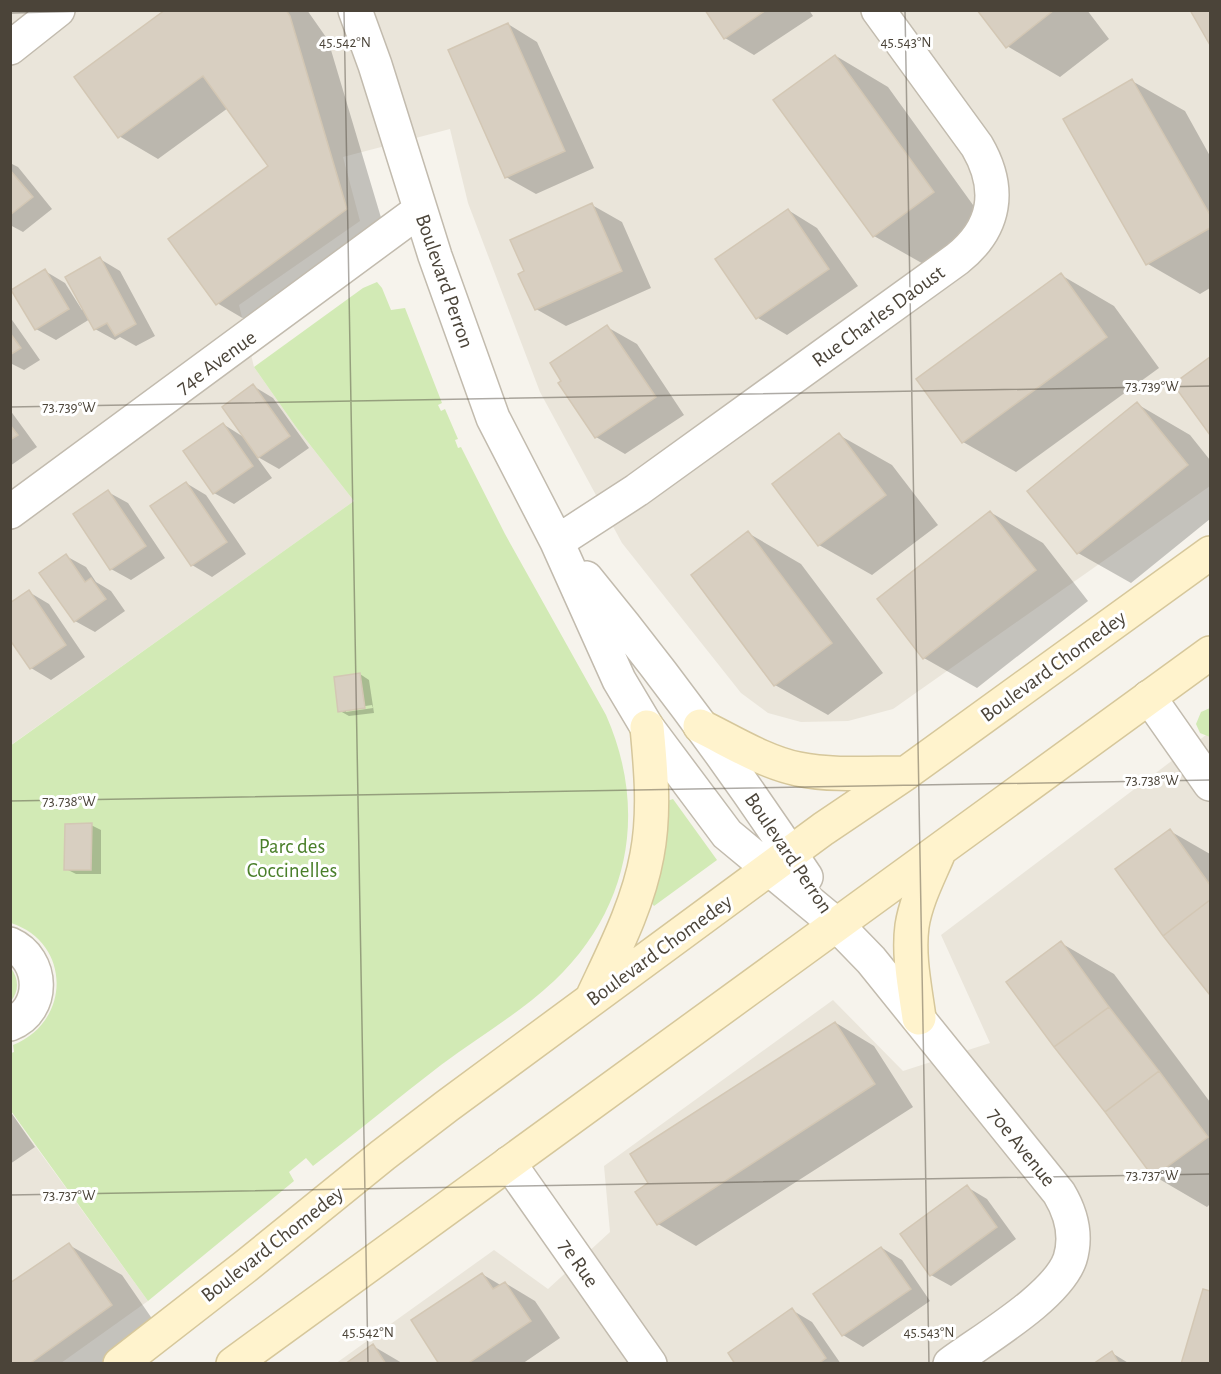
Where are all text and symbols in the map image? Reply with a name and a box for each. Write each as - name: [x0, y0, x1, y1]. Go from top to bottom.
- text: 45.542°N: [319, 35, 371, 50]
- text: 45.543°N: [880, 35, 932, 50]
- street label: Boulevard Perron: [412, 211, 477, 351]
- street label: Rue Charles Daoust: [808, 261, 949, 371]
- street label: 74e Avenue: [172, 327, 260, 398]
- text: 73.739°W: [1125, 379, 1179, 394]
- text: 73.739°W: [42, 400, 96, 415]
- street label: Boulevard Chomedey: [977, 607, 1130, 726]
- text: 73.738°W: [1125, 773, 1179, 788]
- street label: Boulevard Perron: [741, 789, 837, 917]
- text: 73.738°W: [42, 794, 96, 809]
- park label: Parc des Coccinelles: [247, 836, 337, 881]
- street label: Boulevard Chomedey: [583, 891, 736, 1010]
- street label: 70e Avenue: [984, 1104, 1059, 1191]
- text: 73.737°W: [1126, 1168, 1179, 1183]
- street label: Boulevard Chomedey: [197, 1183, 347, 1306]
- text: 73.737°W: [43, 1188, 96, 1203]
- street label: 7e Rue: [555, 1235, 603, 1291]
- text: 45.542°N: [342, 1325, 394, 1340]
- text: 45.543°N: [903, 1325, 955, 1340]

